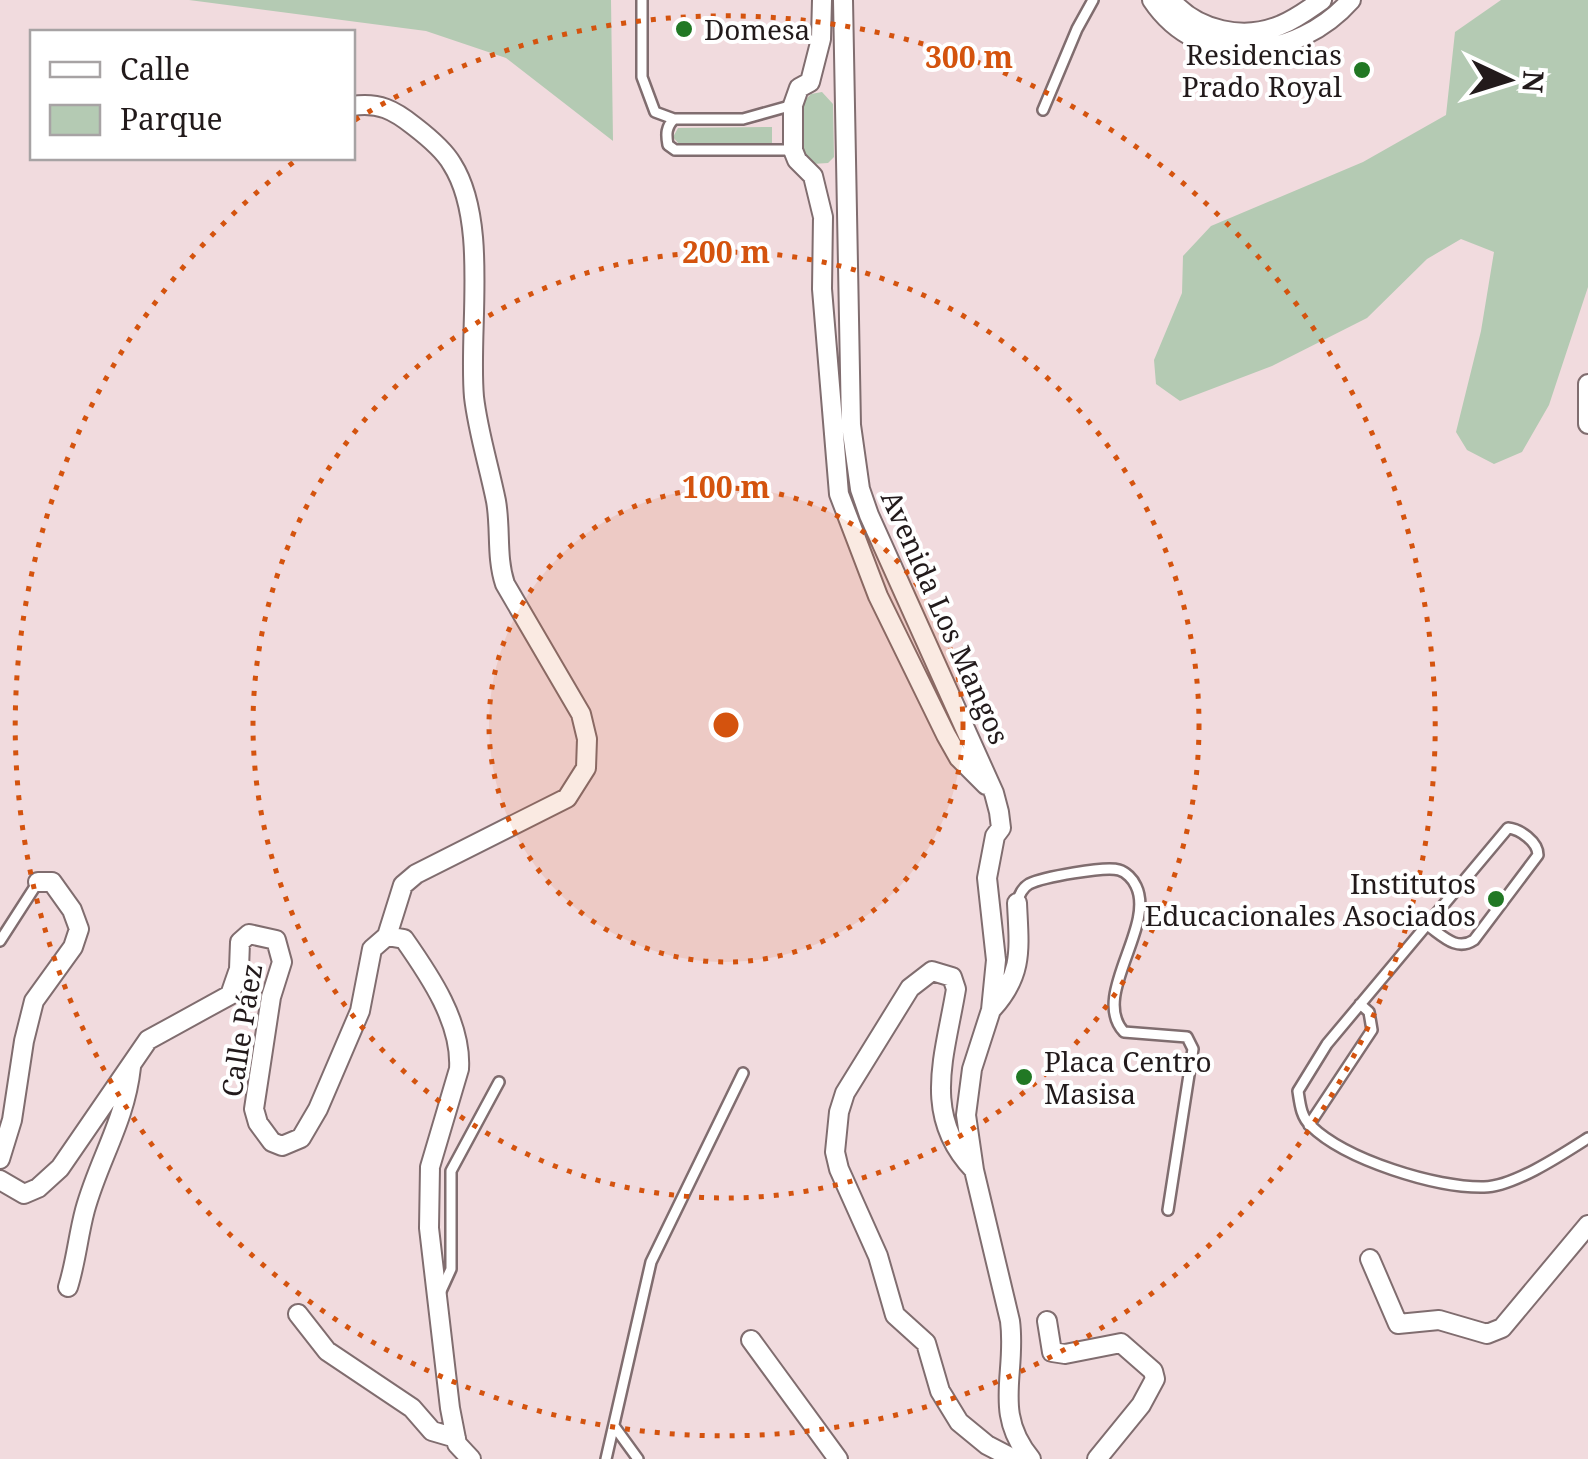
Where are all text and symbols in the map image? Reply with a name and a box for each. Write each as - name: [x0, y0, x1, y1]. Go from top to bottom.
- place label: Domesa: [704, 10, 810, 48]
- marker: Domesa: [673, 18, 695, 40]
- legend: [30, 30, 355, 160]
- north arrow: [1458, 30, 1558, 130]
- place label: Residencias Prado Royal: [1182, 35, 1342, 105]
- text: 300 m: [925, 36, 1013, 77]
- text: Calle: [120, 48, 190, 89]
- marker: Residencias Prado Royal: [1351, 59, 1373, 81]
- text: N: [1514, 69, 1554, 94]
- text: Parque: [120, 98, 223, 139]
- text: 200 m: [682, 231, 770, 272]
- text: 100 m: [682, 466, 770, 507]
- street label: Avenida Los Mangos: [873, 484, 1019, 750]
- centre of rings: [708, 707, 744, 743]
- place label: Institutos Educacionales Asociados: [1145, 864, 1476, 934]
- marker: Institutos Educacionales Asociados: [1485, 888, 1507, 910]
- street label: Calle Páez: [212, 961, 270, 1099]
- place label: Placa Centro Masisa: [1044, 1042, 1212, 1112]
- marker: Placa Centro Masisa: [1013, 1066, 1035, 1088]

